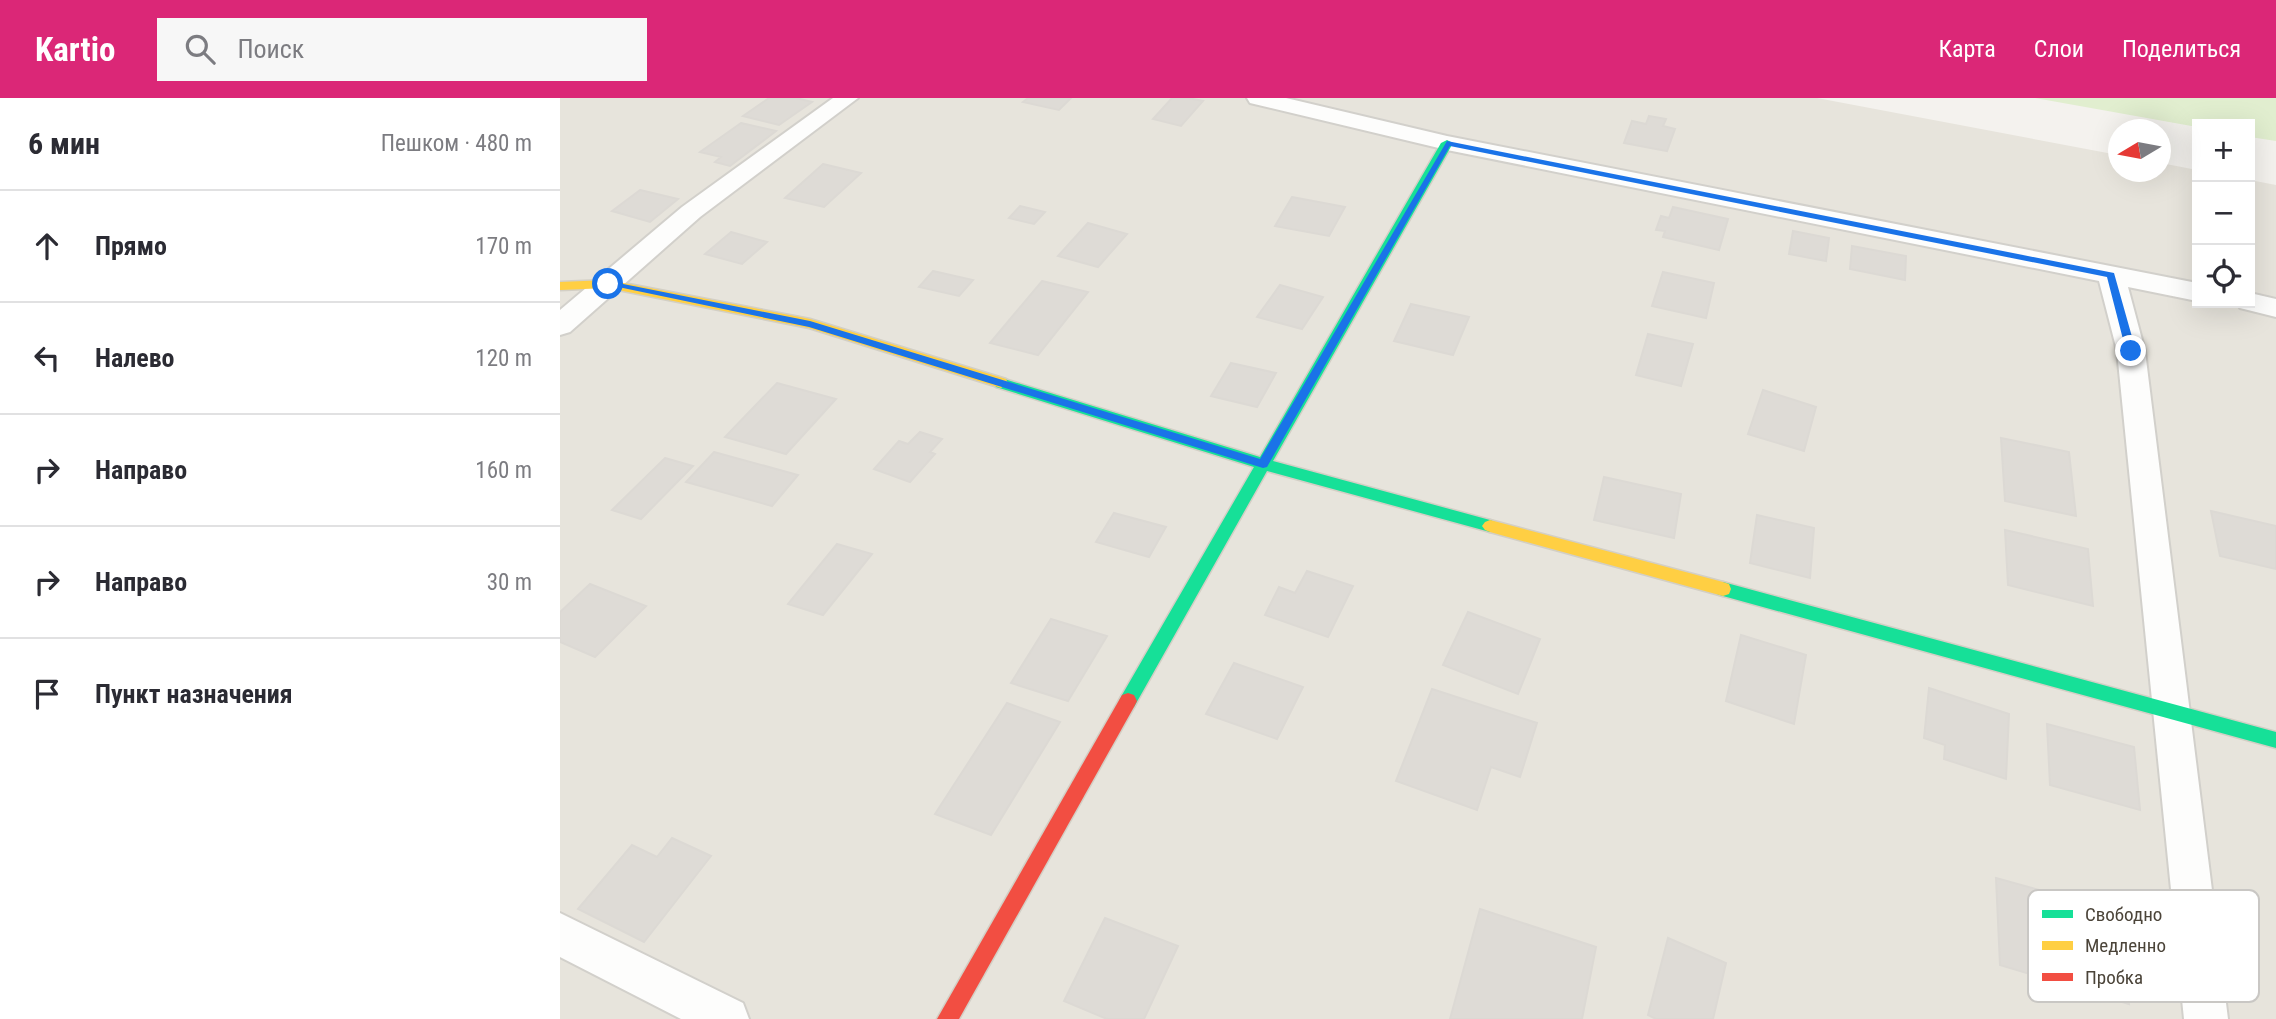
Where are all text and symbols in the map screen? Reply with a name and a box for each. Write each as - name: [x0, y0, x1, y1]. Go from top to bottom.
- search box: [157, 18, 647, 81]
- text: Kartio: [35, 30, 115, 69]
- icon: search: [181, 30, 219, 68]
- text: Поиск: [237, 34, 304, 64]
- text: Карта: [1938, 35, 1996, 63]
- text: Слои: [2034, 35, 2084, 63]
- text: Поделиться: [2122, 35, 2241, 63]
- north arrow: [2108, 119, 2171, 182]
- map controls: [2192, 119, 2255, 308]
- button: +: [2192, 119, 2255, 182]
- text: 6 мин: [28, 126, 100, 161]
- text: Пешком · 480 m: [381, 130, 532, 157]
- button: −: [2192, 182, 2255, 245]
- icon: ahead: [28, 227, 66, 265]
- text: Прямо: [95, 231, 167, 261]
- text: 170 m: [475, 233, 532, 260]
- button: locate: [2192, 245, 2255, 308]
- route start: [592, 268, 623, 299]
- route end: [2115, 335, 2146, 366]
- icon: left: [28, 339, 66, 377]
- text: Налево: [95, 343, 175, 373]
- text: 120 m: [475, 345, 532, 372]
- icon: right: [28, 451, 66, 489]
- text: Направо: [95, 455, 187, 485]
- text: 160 m: [475, 457, 532, 484]
- icon: right: [28, 563, 66, 601]
- text: Направо: [95, 567, 187, 597]
- text: 30 m: [487, 569, 532, 596]
- icon: arrive: [28, 675, 66, 713]
- text: Пункт назначения: [95, 679, 293, 709]
- legend: [2028, 890, 2259, 1002]
- text: Свободно: [2085, 903, 2162, 926]
- text: Медленно: [2085, 934, 2166, 957]
- text: Пробка: [2085, 966, 2143, 989]

